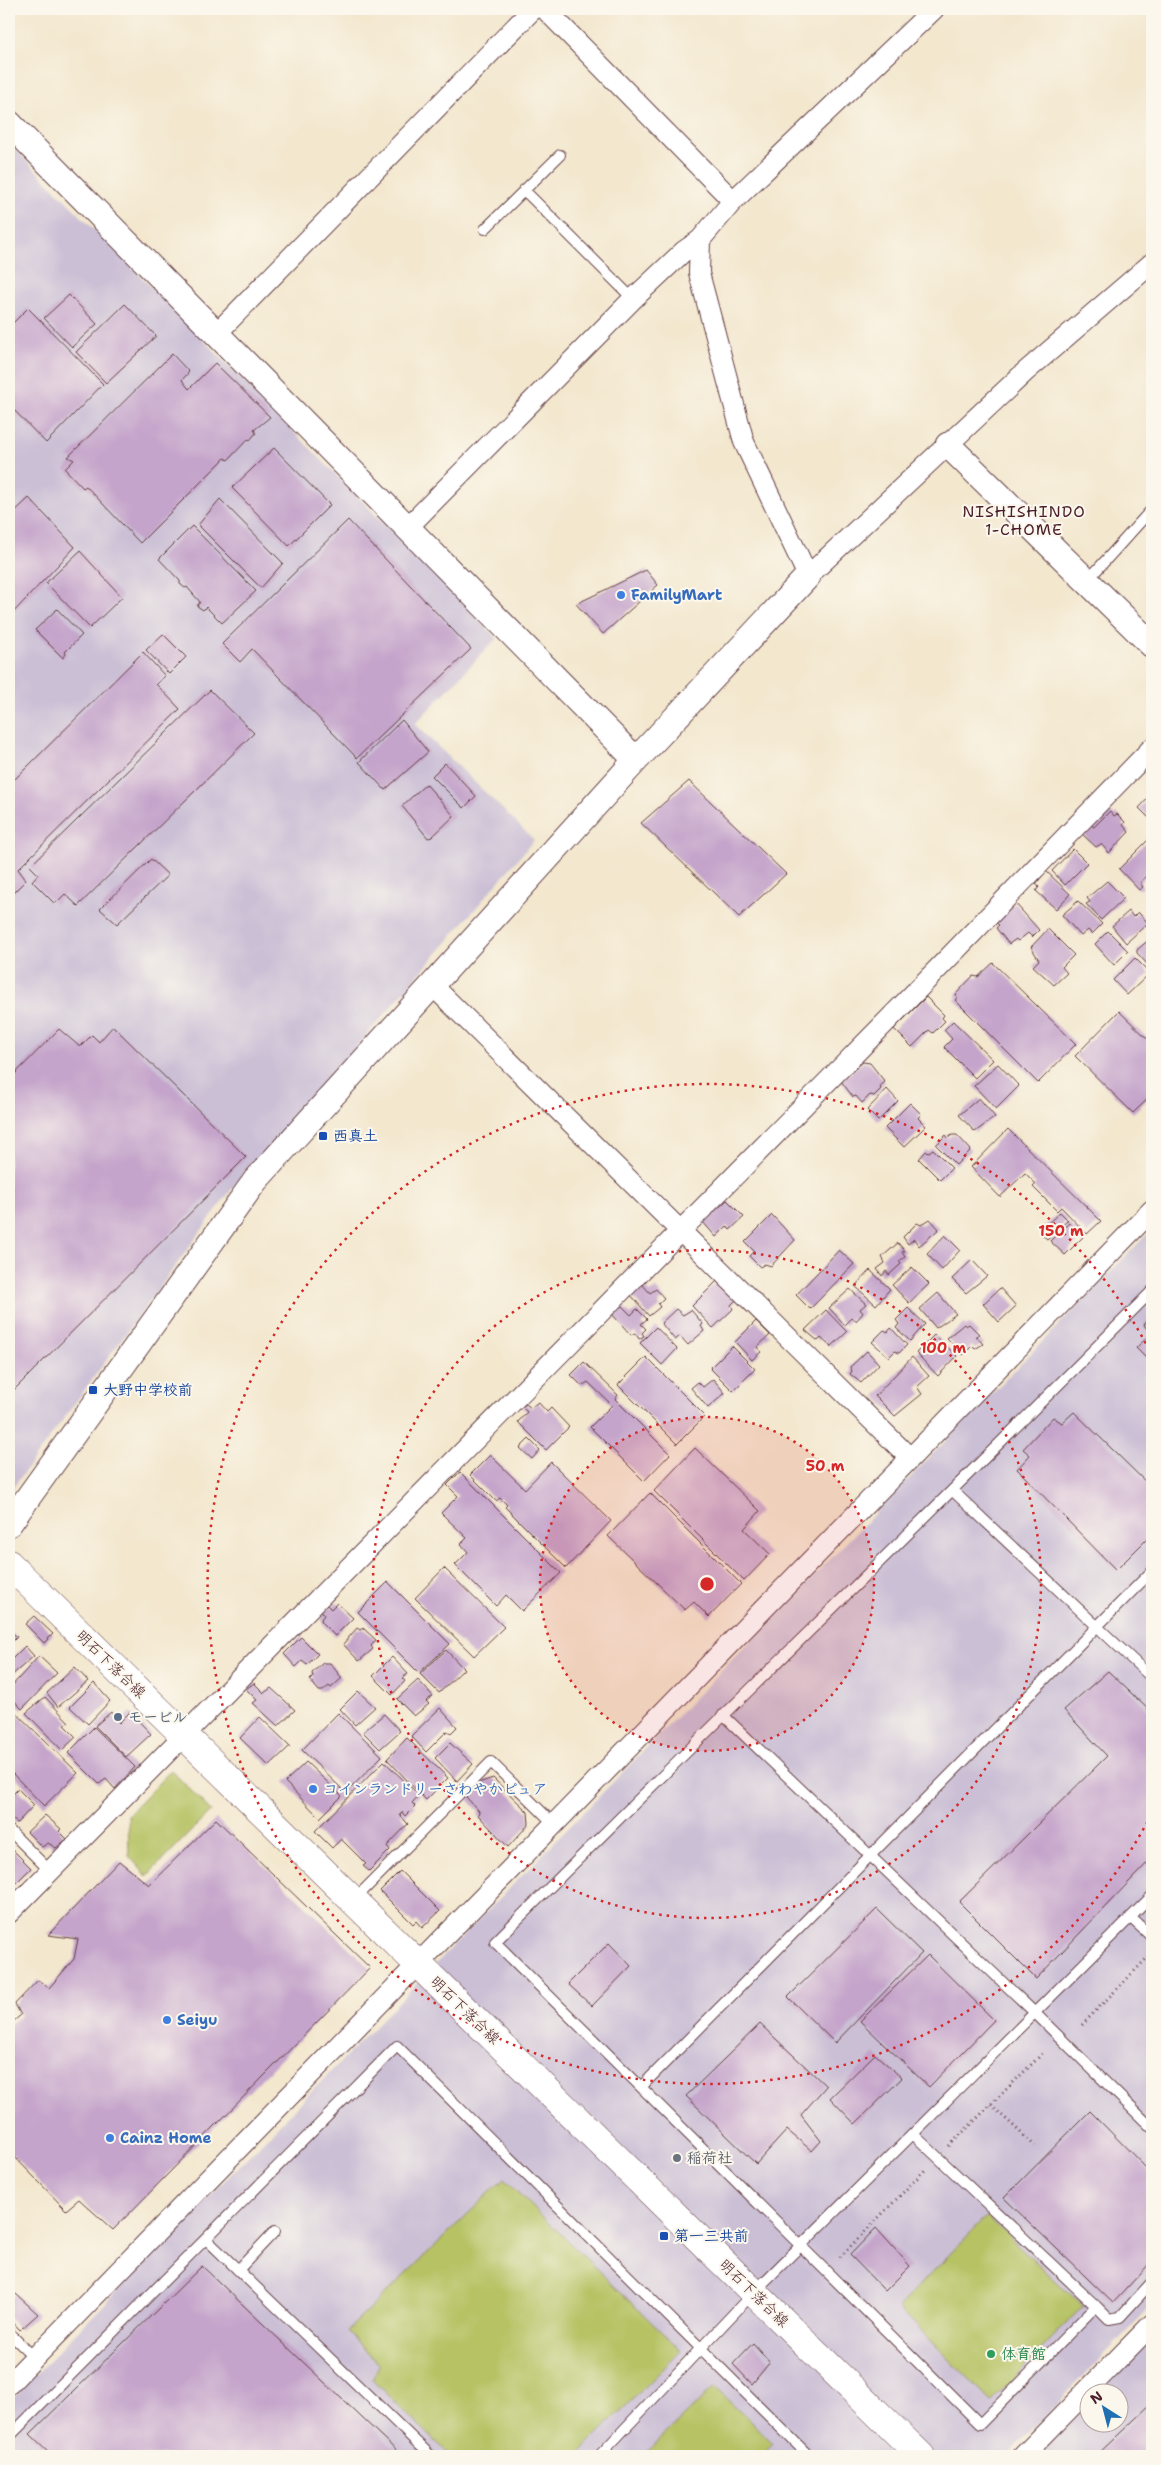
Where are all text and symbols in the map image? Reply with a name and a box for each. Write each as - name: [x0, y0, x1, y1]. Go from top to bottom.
- district label: NISHISHINDO 1-CHOME: [962, 501, 1086, 540]
- place label: FamilyMart: [631, 585, 722, 605]
- marker: FamilyMart: [615, 589, 627, 601]
- place label: 西真土: [333, 1126, 378, 1146]
- marker: 西真土: [317, 1130, 329, 1142]
- text: 150 m: [1038, 1221, 1084, 1241]
- text: 100 m: [920, 1338, 966, 1358]
- place label: 大野中学校前: [103, 1380, 193, 1400]
- marker: 大野中学校前: [87, 1384, 99, 1396]
- text: 50 m: [806, 1456, 845, 1476]
- centre of rings: [698, 1575, 716, 1593]
- street label: 明石下落合線: [72, 1626, 150, 1702]
- place label: モービル: [128, 1707, 187, 1727]
- marker: モービル: [112, 1711, 124, 1723]
- place label: コインランドリーさわやかピュア: [323, 1779, 548, 1799]
- marker: コインランドリーさわやかピュア: [307, 1783, 319, 1795]
- street label: 明石下落合線: [426, 1972, 504, 2048]
- place label: Seiyu: [177, 2010, 217, 2030]
- marker: Seiyu: [161, 2014, 173, 2026]
- place label: Cainz Home: [120, 2128, 211, 2148]
- marker: Cainz Home: [104, 2132, 116, 2144]
- place label: 稲荷社: [687, 2148, 732, 2168]
- marker: 稲荷社: [671, 2152, 683, 2164]
- place label: 第一三共前: [674, 2226, 749, 2246]
- marker: 第一三共前: [658, 2230, 670, 2242]
- street label: 明石下落合線: [715, 2255, 793, 2331]
- place label: 体育館: [1001, 2344, 1046, 2364]
- marker: 体育館: [985, 2348, 997, 2360]
- north arrow: [1078, 2382, 1128, 2432]
- text: N: [1087, 2387, 1106, 2408]

